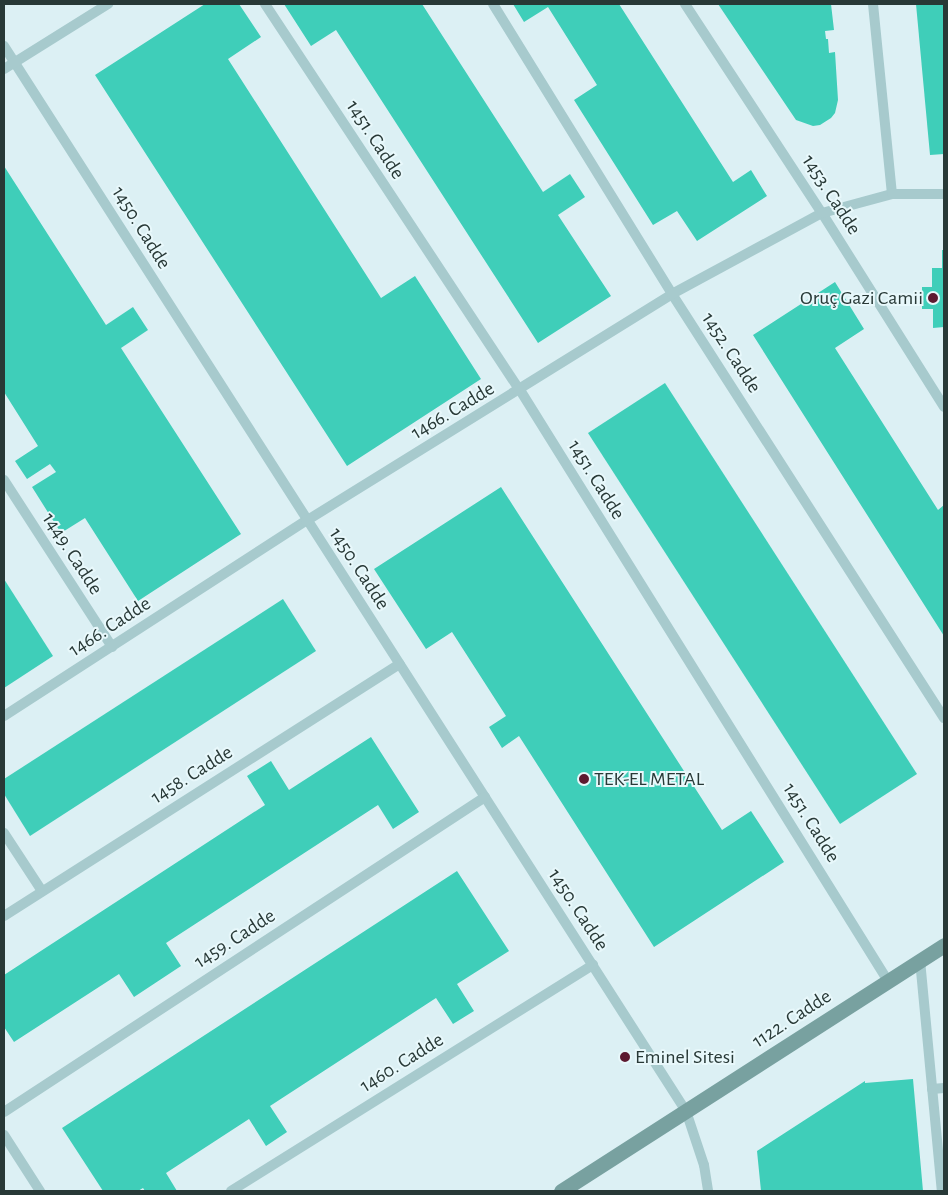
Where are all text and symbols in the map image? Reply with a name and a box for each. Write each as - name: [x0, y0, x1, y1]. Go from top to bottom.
- street label: 1451. Cadde: [341, 96, 409, 184]
- street label: 1453. Cadde: [796, 150, 866, 240]
- street label: 1450. Cadde: [106, 182, 176, 274]
- place label: Oruç Gazi Camii: [800, 286, 923, 310]
- marker: Oruç Gazi Camii: [927, 292, 939, 304]
- street label: 1452. Cadde: [696, 308, 766, 398]
- street label: 1466. Cadde: [407, 377, 499, 445]
- street label: 1451. Cadde: [562, 436, 630, 524]
- street label: 1449. Cadde: [37, 508, 107, 600]
- street label: 1450. Cadde: [324, 524, 394, 614]
- street label: 1466. Cadde: [65, 592, 155, 662]
- street label: 1458. Cadde: [147, 741, 237, 809]
- place label: TEK-EL METAL: [594, 767, 704, 791]
- marker: TEK-EL METAL: [578, 773, 590, 785]
- street label: 1451. Cadde: [777, 779, 845, 867]
- street label: 1450. Cadde: [543, 865, 613, 955]
- street label: 1459. Cadde: [190, 904, 280, 974]
- street label: 1122. Cadde: [748, 985, 836, 1053]
- street label: 1460. Cadde: [356, 1028, 448, 1098]
- place label: Eminel Sitesi: [635, 1045, 735, 1069]
- marker: Eminel Sitesi: [619, 1051, 631, 1063]

